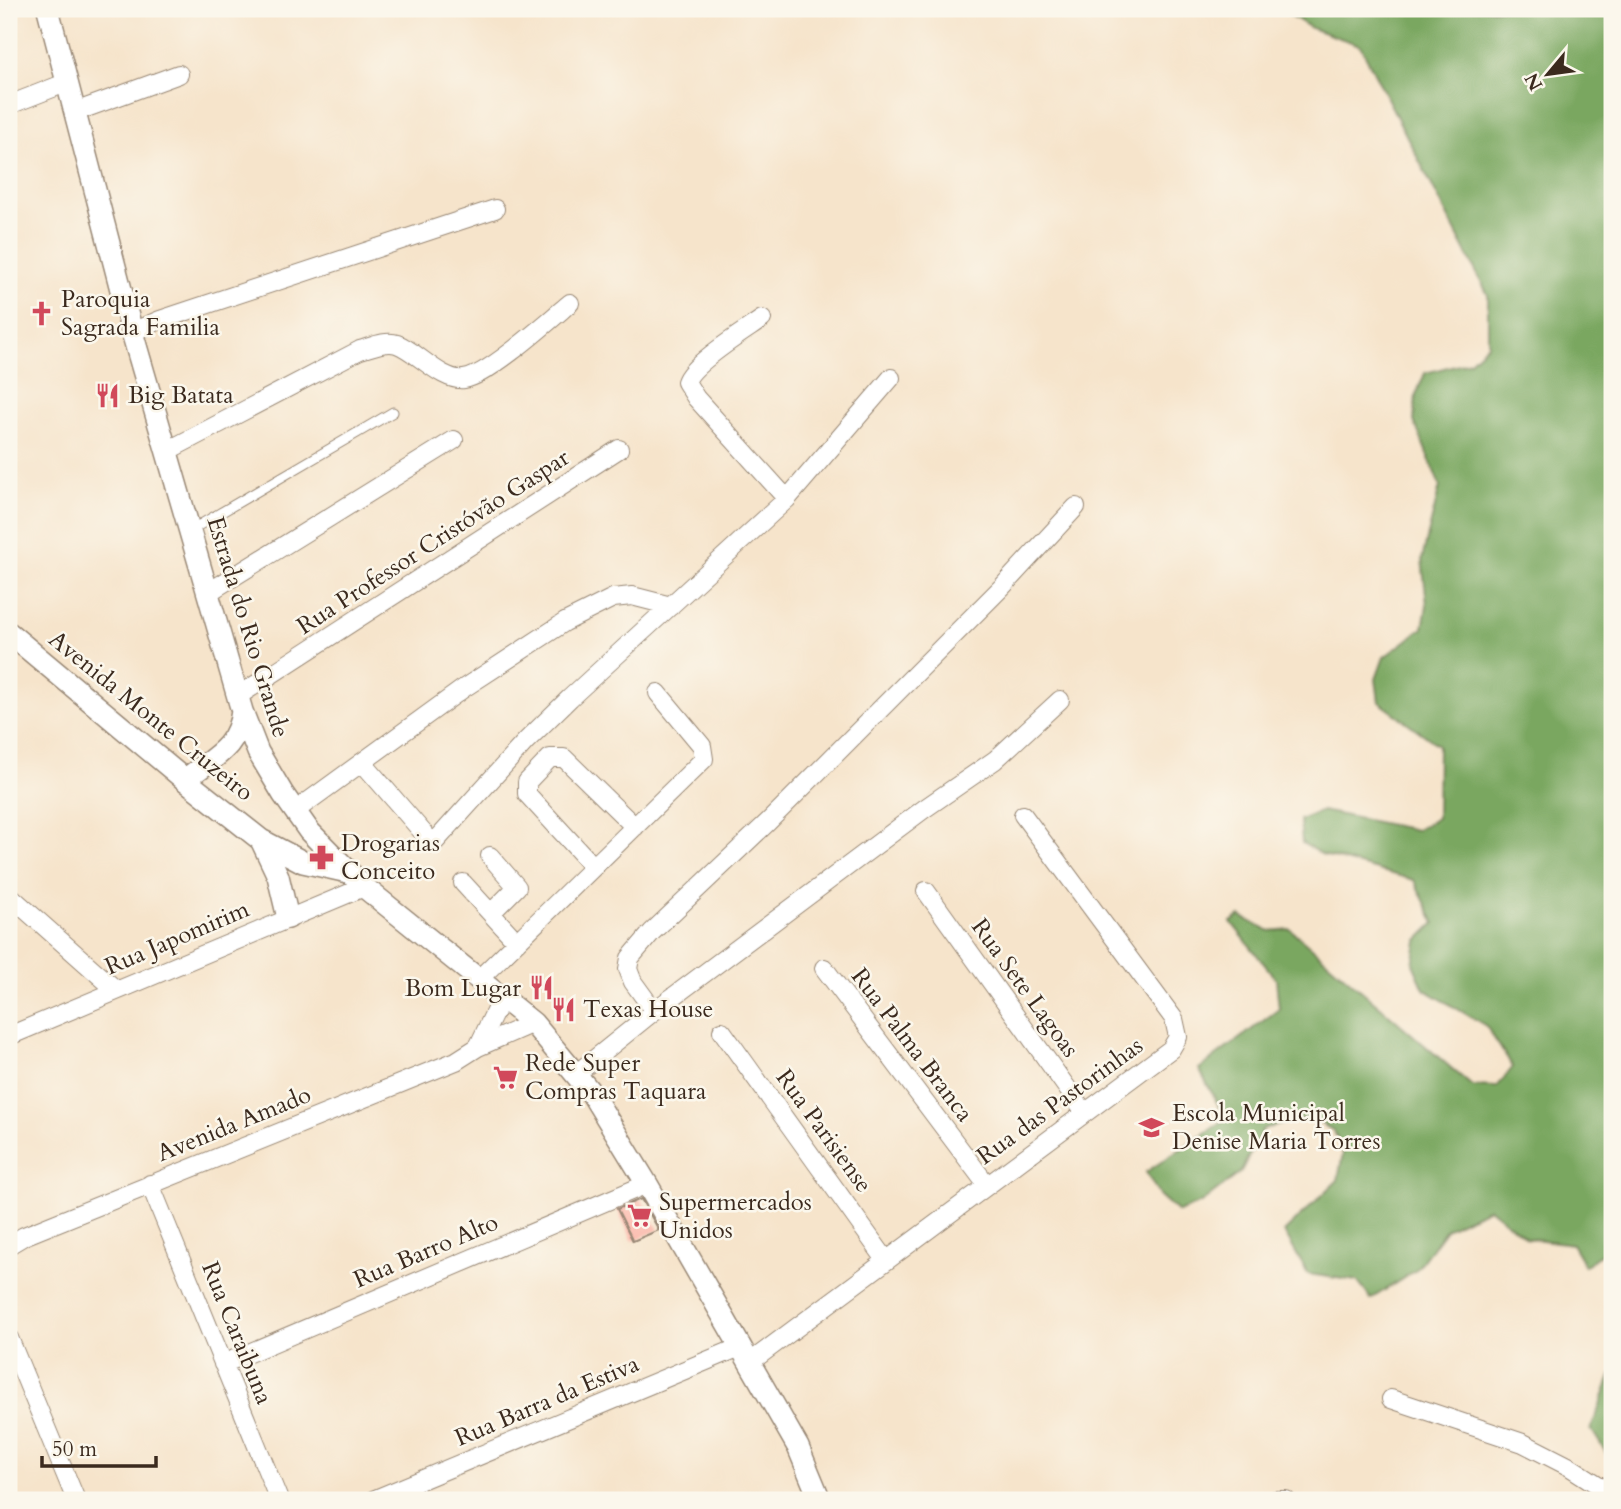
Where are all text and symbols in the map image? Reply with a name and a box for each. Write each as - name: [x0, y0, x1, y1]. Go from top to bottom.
- north arrow: [1512, 38, 1582, 108]
- text: N: [1518, 68, 1549, 95]
- place label: Paroquia Sagrada Familia: [61, 283, 221, 344]
- church icon: Paroquia Sagrada Familia: [27, 299, 55, 327]
- place label: Big Batata: [128, 379, 234, 412]
- restaurant icon: Big Batata: [94, 381, 122, 409]
- street label: Rua Professor Cristóvão Gaspar: [290, 441, 576, 643]
- street label: Estrada do Rio Grande: [199, 512, 297, 742]
- street label: Avenida Monte Cruzeiro: [42, 623, 260, 809]
- place label: Drogarias Conceito: [341, 827, 440, 888]
- pharmacy icon: Drogarias Conceito: [307, 843, 335, 871]
- street label: Rua Japomirim: [100, 893, 255, 983]
- street label: Rua Sete Lagoas: [963, 912, 1087, 1064]
- street label: Rua Palma Branca: [843, 961, 981, 1129]
- place label: Bom Lugar: [405, 972, 521, 1005]
- restaurant icon: Bom Lugar: [527, 974, 555, 1002]
- place label: Texas House: [583, 993, 713, 1026]
- restaurant icon: Texas House: [549, 995, 577, 1023]
- street label: Rua das Pastorinhas: [970, 1029, 1150, 1173]
- place label: Rede Super Compras Taquara: [525, 1047, 707, 1108]
- supermarket icon: Rede Super Compras Taquara: [491, 1063, 519, 1091]
- street label: Rua Parisiense: [768, 1063, 880, 1199]
- street label: Avenida Amado: [152, 1078, 316, 1170]
- place label: Escola Municipal Denise Maria Torres: [1172, 1097, 1380, 1158]
- school or university icon: Escola Municipal Denise Maria Torres: [1138, 1113, 1166, 1141]
- place label: Supermercados Unidos: [659, 1186, 812, 1247]
- supermarket icon: Supermercados Unidos: [625, 1202, 653, 1230]
- street label: Rua Barro Alto: [349, 1206, 503, 1296]
- street label: Rua Caraibuna: [193, 1257, 281, 1410]
- street label: Rua Barra da Estiva: [450, 1347, 645, 1455]
- scale bar: [42, 1425, 156, 1469]
- text: 50 m: [52, 1435, 97, 1464]

